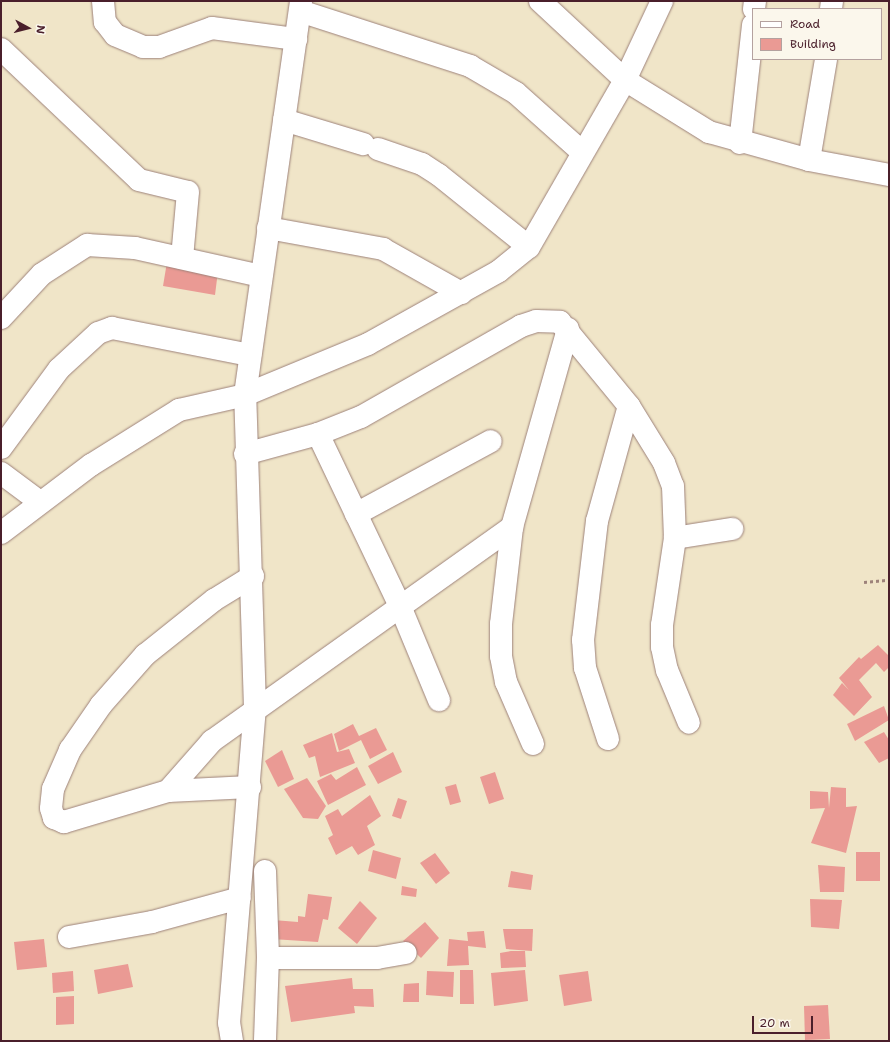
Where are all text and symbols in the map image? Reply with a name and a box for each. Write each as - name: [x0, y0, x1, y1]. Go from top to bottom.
- north arrow: [8, 8, 48, 48]
- legend: [752, 8, 882, 60]
- text: Road: [790, 16, 820, 32]
- text: N: [32, 24, 48, 35]
- text: Building: [790, 36, 836, 52]
- scale bar: [754, 1008, 815, 1034]
- text: 20 m: [759, 1015, 790, 1031]

